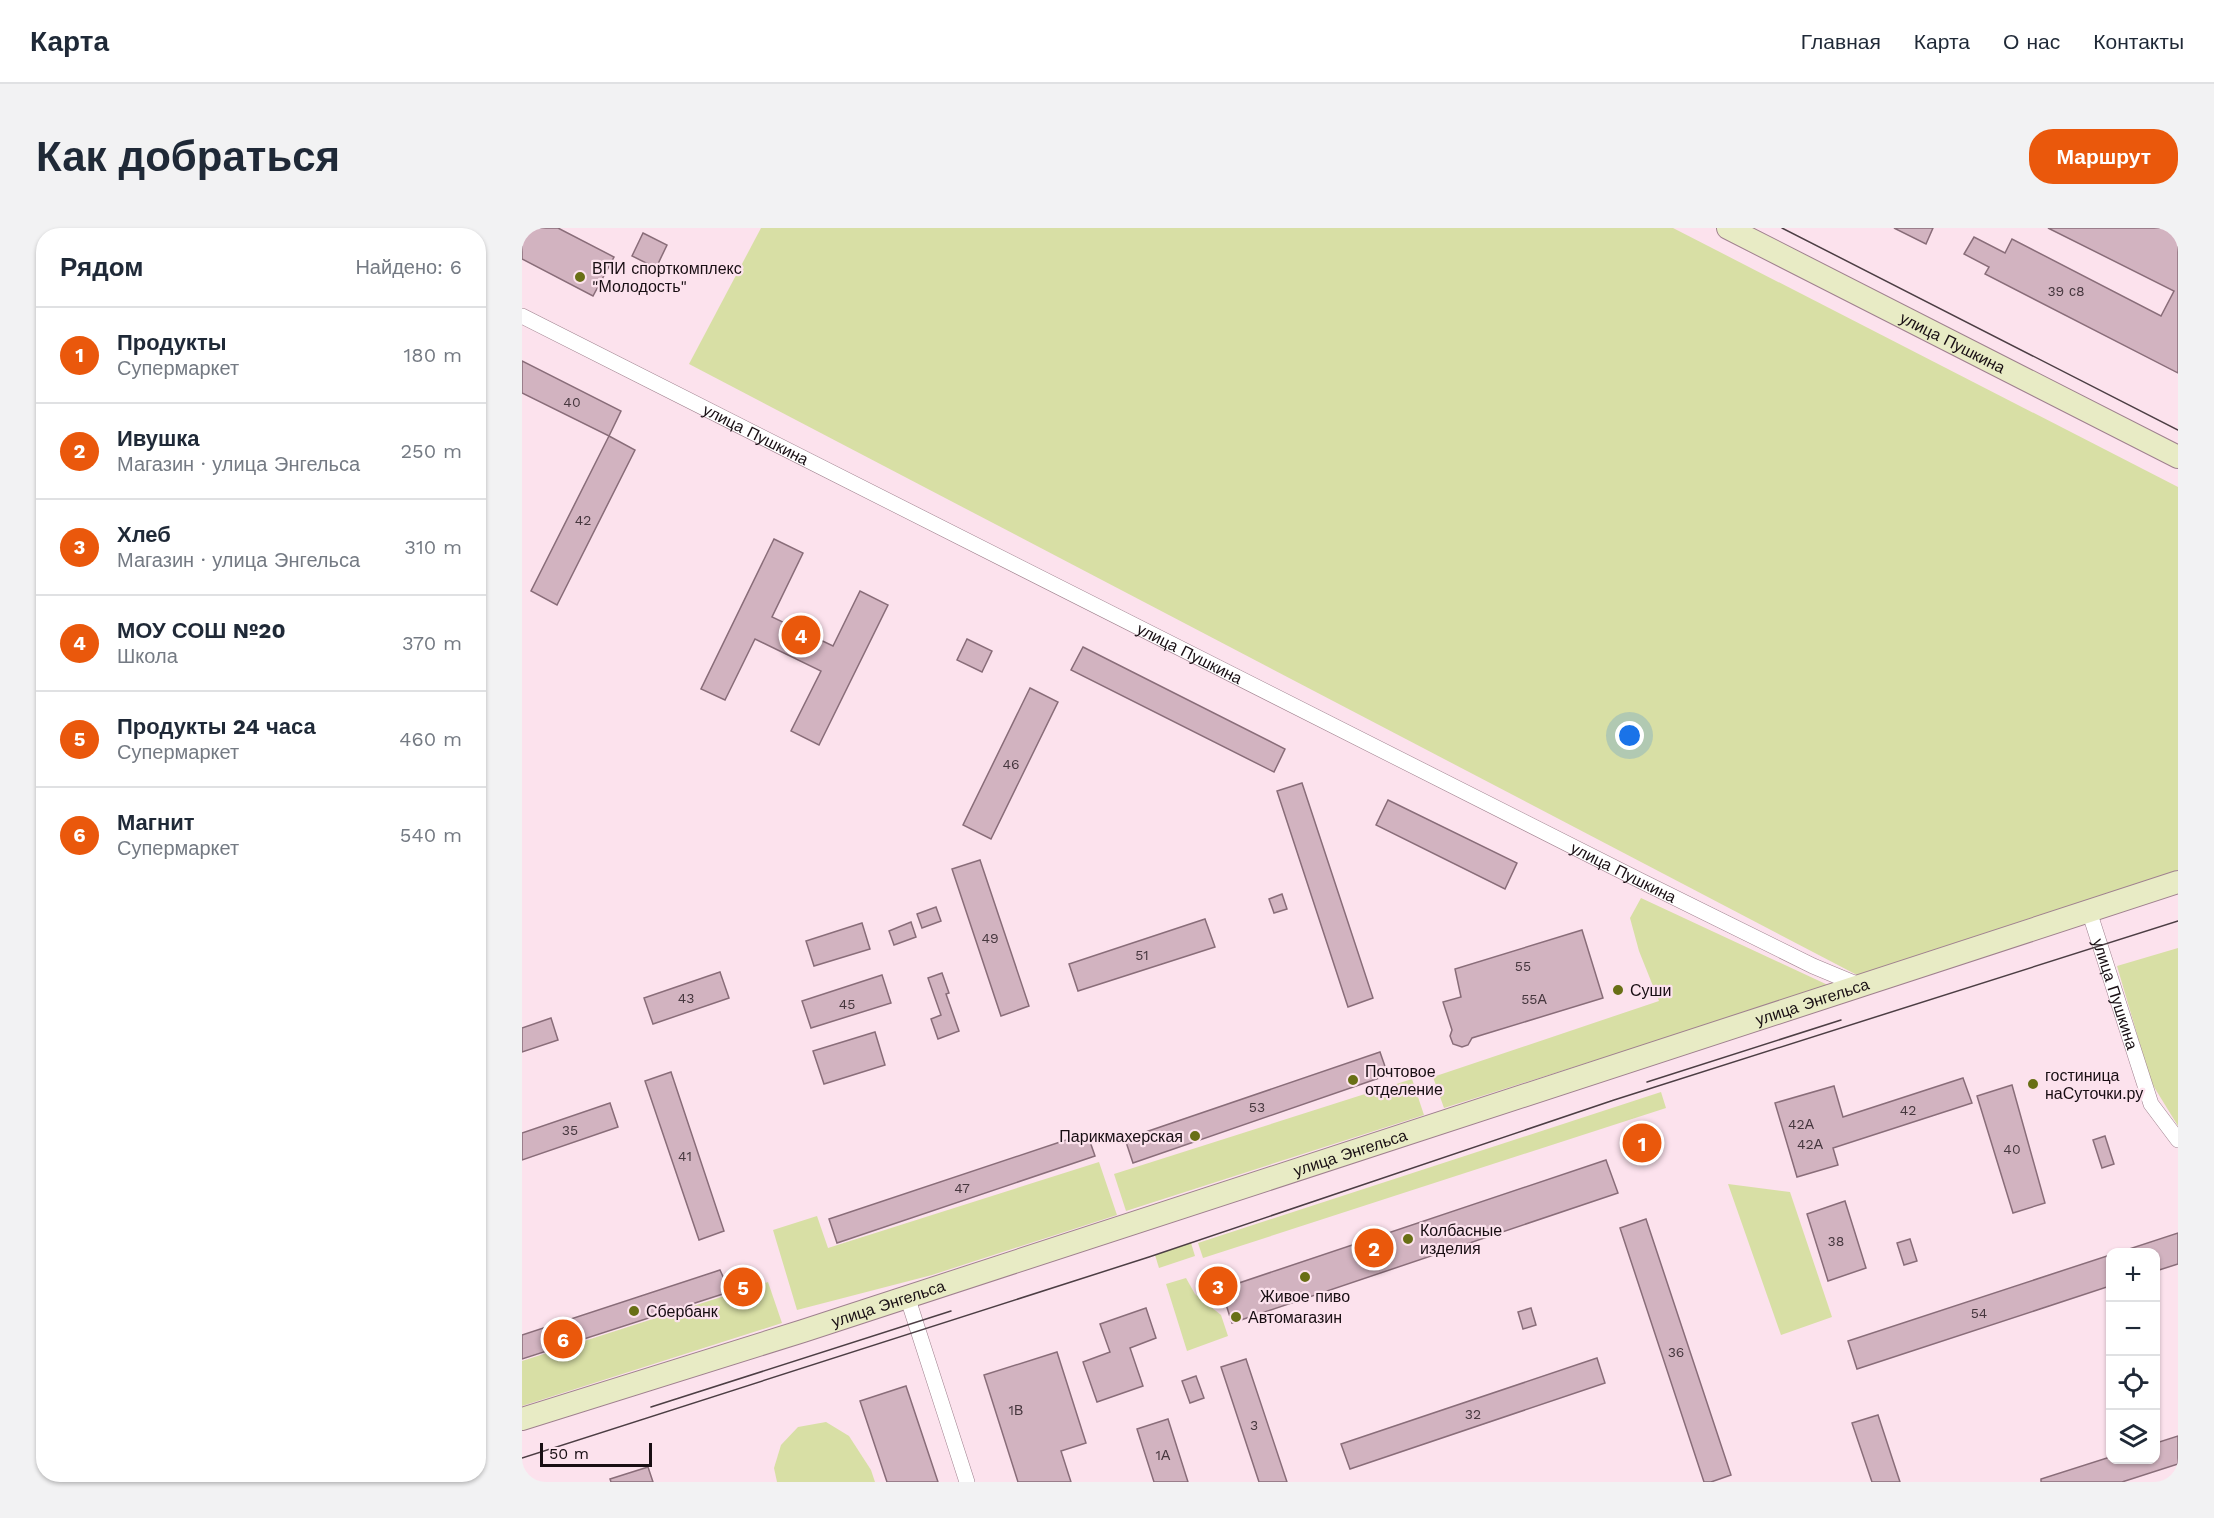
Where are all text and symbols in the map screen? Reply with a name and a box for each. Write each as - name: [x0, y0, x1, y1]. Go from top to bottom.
- text: Карта: [30, 25, 109, 58]
- text: Главная: [1801, 29, 1881, 54]
- text: Карта: [1914, 29, 1970, 54]
- text: О нас: [2003, 29, 2060, 54]
- text: Контакты: [2093, 29, 2184, 54]
- button: Маршрут: [2029, 129, 2178, 184]
- text: Как добраться: [36, 132, 340, 181]
- text: Рядом: [60, 252, 143, 282]
- text: Найдено: 6: [355, 255, 462, 279]
- place label: ВПИ спорткомплекс "Молодость": [592, 259, 742, 296]
- marker: ВПИ спорткомплекс "Молодость": [573, 270, 587, 284]
- house number: 39 с8: [2047, 283, 2085, 299]
- street label: улица Пушкина: [1897, 308, 2008, 377]
- text: Продукты: [117, 330, 226, 355]
- text: 1: [75, 343, 84, 367]
- text: 180 m: [404, 343, 462, 367]
- text: Супермаркет: [117, 356, 239, 380]
- house number: 40: [563, 394, 581, 410]
- street label: улица Пушкина: [700, 400, 812, 469]
- text: Ивушка: [117, 426, 200, 451]
- text: 2: [74, 439, 85, 463]
- text: 250 m: [400, 439, 462, 463]
- text: Магазин · улица Энгельса: [117, 452, 360, 476]
- house number: 42: [575, 512, 591, 528]
- text: Хлеб: [117, 522, 171, 547]
- text: 3: [74, 535, 85, 559]
- text: 310 m: [404, 535, 462, 559]
- text: Магазин · улица Энгельса: [117, 548, 360, 572]
- pin: 4: [782, 612, 820, 658]
- text: МОУ СОШ №20: [117, 618, 286, 643]
- street label: улица Пушкина: [1134, 619, 1245, 688]
- text: 4: [73, 631, 86, 655]
- text: 370 m: [402, 631, 462, 655]
- text: Школа: [117, 644, 178, 668]
- text: Продукты 24 часа: [117, 714, 316, 739]
- your location: [1615, 721, 1644, 750]
- text: 5: [74, 727, 85, 751]
- text: 460 m: [399, 727, 462, 751]
- text: Супермаркет: [117, 740, 239, 764]
- house number: 46: [1002, 756, 1020, 772]
- text: Магнит: [117, 810, 195, 835]
- text: 6: [73, 823, 86, 847]
- text: 540 m: [400, 823, 462, 847]
- text: Супермаркет: [117, 836, 239, 860]
- street label: улица Пушкина: [1567, 838, 1679, 907]
- house number: 49: [981, 930, 999, 946]
- street label: улица Пушкина: [2088, 936, 2142, 1052]
- house number: 51: [1135, 947, 1149, 963]
- house number: 55: [1515, 958, 1531, 974]
- street label: улица Энгельса: [1753, 975, 1872, 1029]
- place label: Суши: [1630, 981, 1671, 1000]
- marker: Суши: [1611, 983, 1625, 997]
- house number: 43: [678, 990, 694, 1006]
- house number: 55А: [1521, 991, 1547, 1007]
- house number: 45: [839, 996, 855, 1012]
- place label: Почтовое отделение: [1365, 1062, 1443, 1099]
- place label: гостиница наСуточки.ру: [2045, 1066, 2143, 1103]
- marker: Почтовое отделение: [1346, 1073, 1360, 1087]
- marker: гостиница наСуточки.ру: [2026, 1077, 2040, 1091]
- house number: 53: [1249, 1099, 1265, 1115]
- house number: 42: [1900, 1102, 1916, 1118]
- house number: 42А: [1788, 1116, 1815, 1132]
- pin: 1: [1622, 1120, 1662, 1166]
- house number: 35: [562, 1122, 578, 1138]
- street label: улица Энгельса: [1291, 1125, 1410, 1180]
- place label: Парикмахерская: [1059, 1127, 1183, 1146]
- marker: Парикмахерская: [1188, 1129, 1202, 1143]
- house number: 42А: [1797, 1136, 1824, 1152]
- house number: 40: [2003, 1141, 2021, 1157]
- house number: 41: [678, 1148, 692, 1164]
- house number: 47: [954, 1180, 970, 1196]
- place label: Колбасные изделия: [1420, 1221, 1502, 1258]
- pin: 2: [1354, 1226, 1394, 1270]
- marker: Колбасные изделия: [1401, 1232, 1415, 1246]
- house number: 38: [1828, 1233, 1844, 1249]
- map controls: [2106, 1248, 2160, 1464]
- button: +: [2106, 1248, 2160, 1302]
- pin: 5: [724, 1264, 762, 1310]
- pin: 3: [1198, 1264, 1238, 1308]
- marker: Живое пиво: [1298, 1270, 1312, 1284]
- street label: улица Энгельса: [829, 1276, 948, 1331]
- place label: Живое пиво: [1260, 1287, 1350, 1306]
- place label: Сбербанк: [646, 1302, 719, 1321]
- button: −: [2106, 1302, 2160, 1356]
- marker: Сбербанк: [627, 1304, 641, 1318]
- house number: 54: [1971, 1305, 1987, 1321]
- place label: Автомагазин: [1248, 1308, 1342, 1327]
- marker: Автомагазин: [1229, 1310, 1243, 1324]
- pin: 6: [544, 1316, 582, 1362]
- house number: 36: [1668, 1344, 1684, 1360]
- button: locate: [2106, 1356, 2160, 1410]
- house number: 1В: [1009, 1402, 1023, 1418]
- house number: 32: [1465, 1406, 1481, 1422]
- button: layers: [2106, 1410, 2160, 1464]
- house number: 3: [1250, 1417, 1258, 1433]
- scale bar: [540, 1440, 652, 1468]
- text: 50 m: [549, 1444, 589, 1463]
- house number: 1А: [1156, 1447, 1171, 1463]

